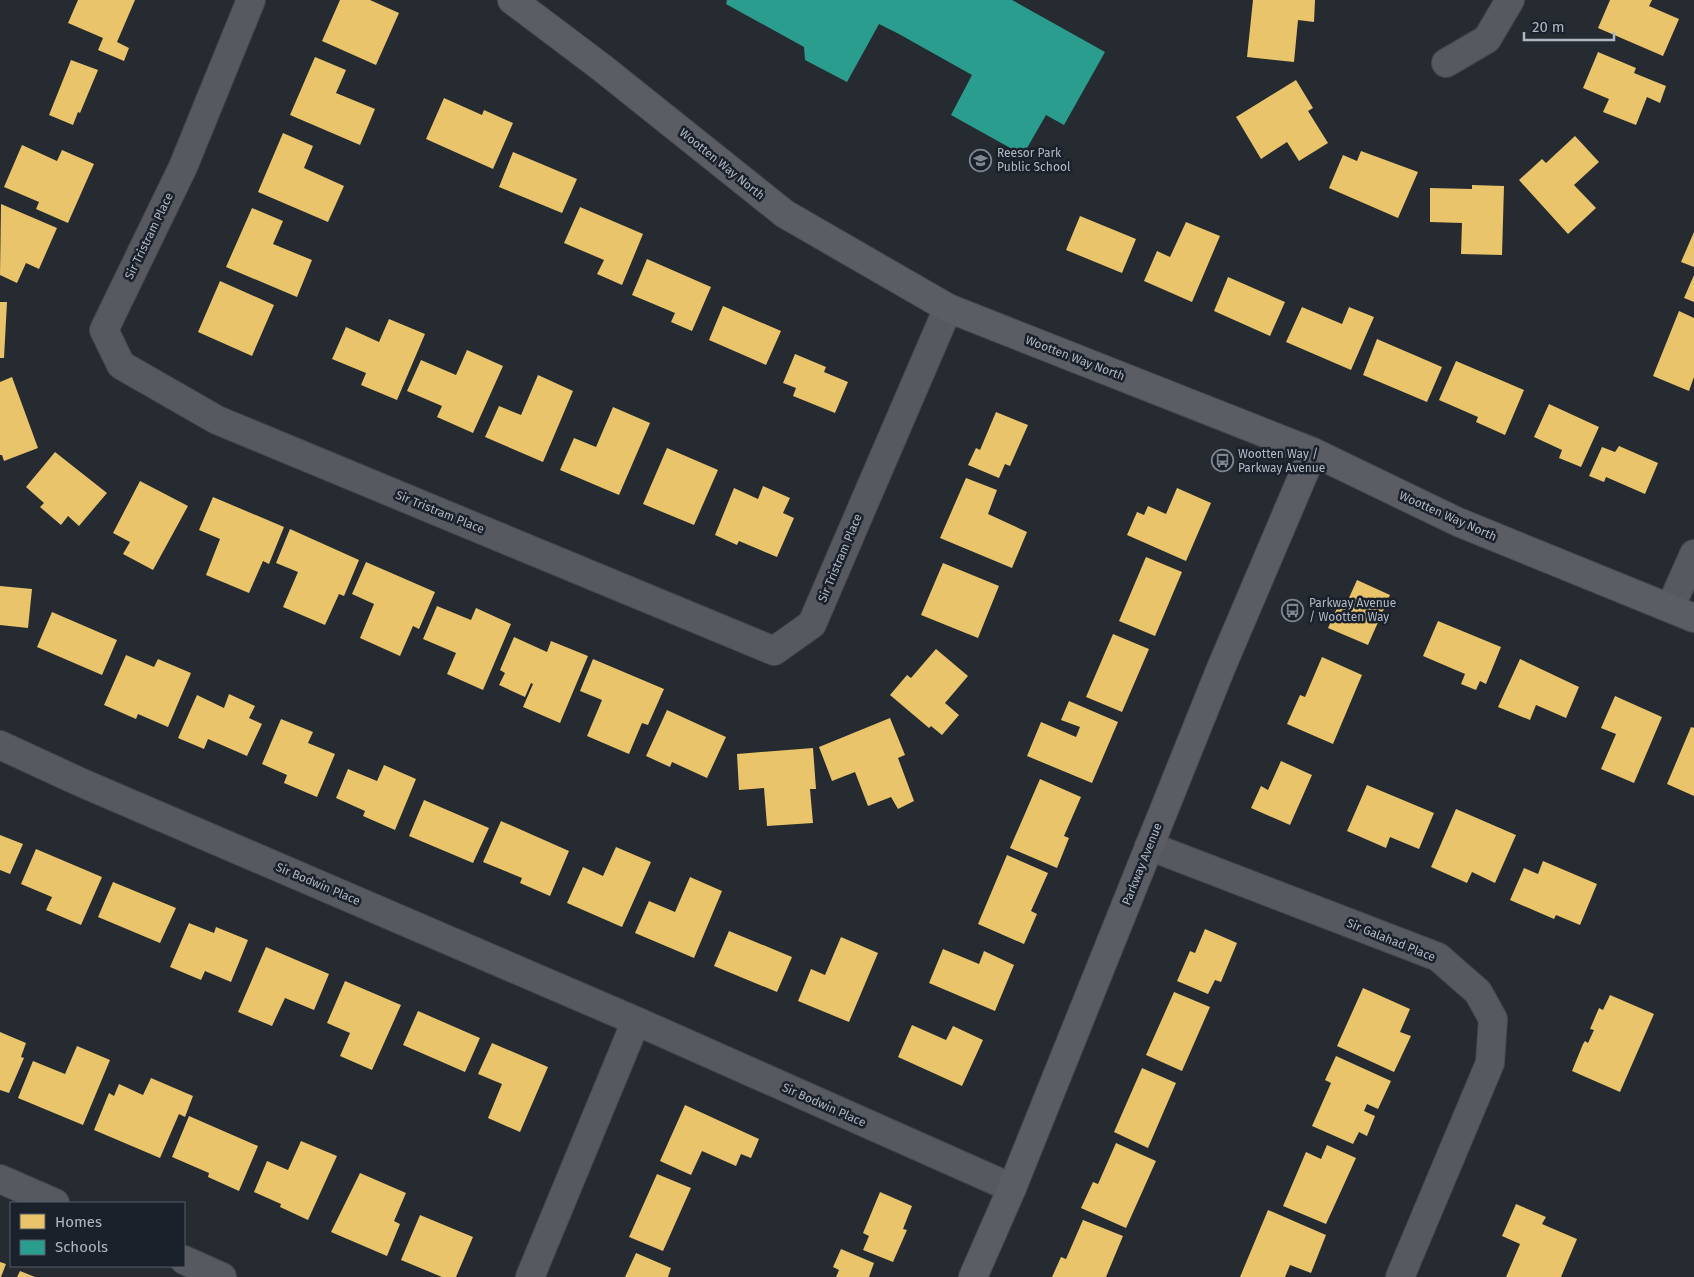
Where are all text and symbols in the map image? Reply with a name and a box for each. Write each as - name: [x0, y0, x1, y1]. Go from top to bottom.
- scale bar: [1524, 10, 1614, 42]
- text: 20 m: [1532, 18, 1565, 36]
- street label: Wootten Way North: [677, 125, 767, 203]
- place label: Reesor Park Public School: [997, 146, 1071, 174]
- school or university icon: Reesor Park Public School: [969, 148, 993, 172]
- street label: Sir Tristram Place: [122, 190, 176, 282]
- street label: Wootten Way North: [1023, 333, 1127, 383]
- place label: Wootten Way / Parkway Avenue: [1238, 447, 1325, 475]
- bus stop icon: Wootten Way / Parkway Avenue: [1210, 449, 1234, 473]
- street label: Sir Tristram Place: [394, 488, 486, 536]
- street label: Wootten Way North: [1397, 488, 1499, 544]
- street label: Sir Tristram Place: [815, 512, 865, 604]
- place label: Parkway Avenue / Wootten Way: [1309, 596, 1396, 624]
- bus stop icon: Parkway Avenue / Wootten Way: [1281, 598, 1305, 622]
- street label: Parkway Avenue: [1119, 821, 1165, 907]
- street label: Sir Bodwin Place: [274, 860, 362, 908]
- street label: Sir Galahad Place: [1345, 916, 1437, 964]
- street label: Sir Bodwin Place: [780, 1080, 868, 1130]
- legend: [10, 1202, 185, 1267]
- text: Homes: [55, 1213, 102, 1231]
- text: Schools: [55, 1238, 108, 1256]

